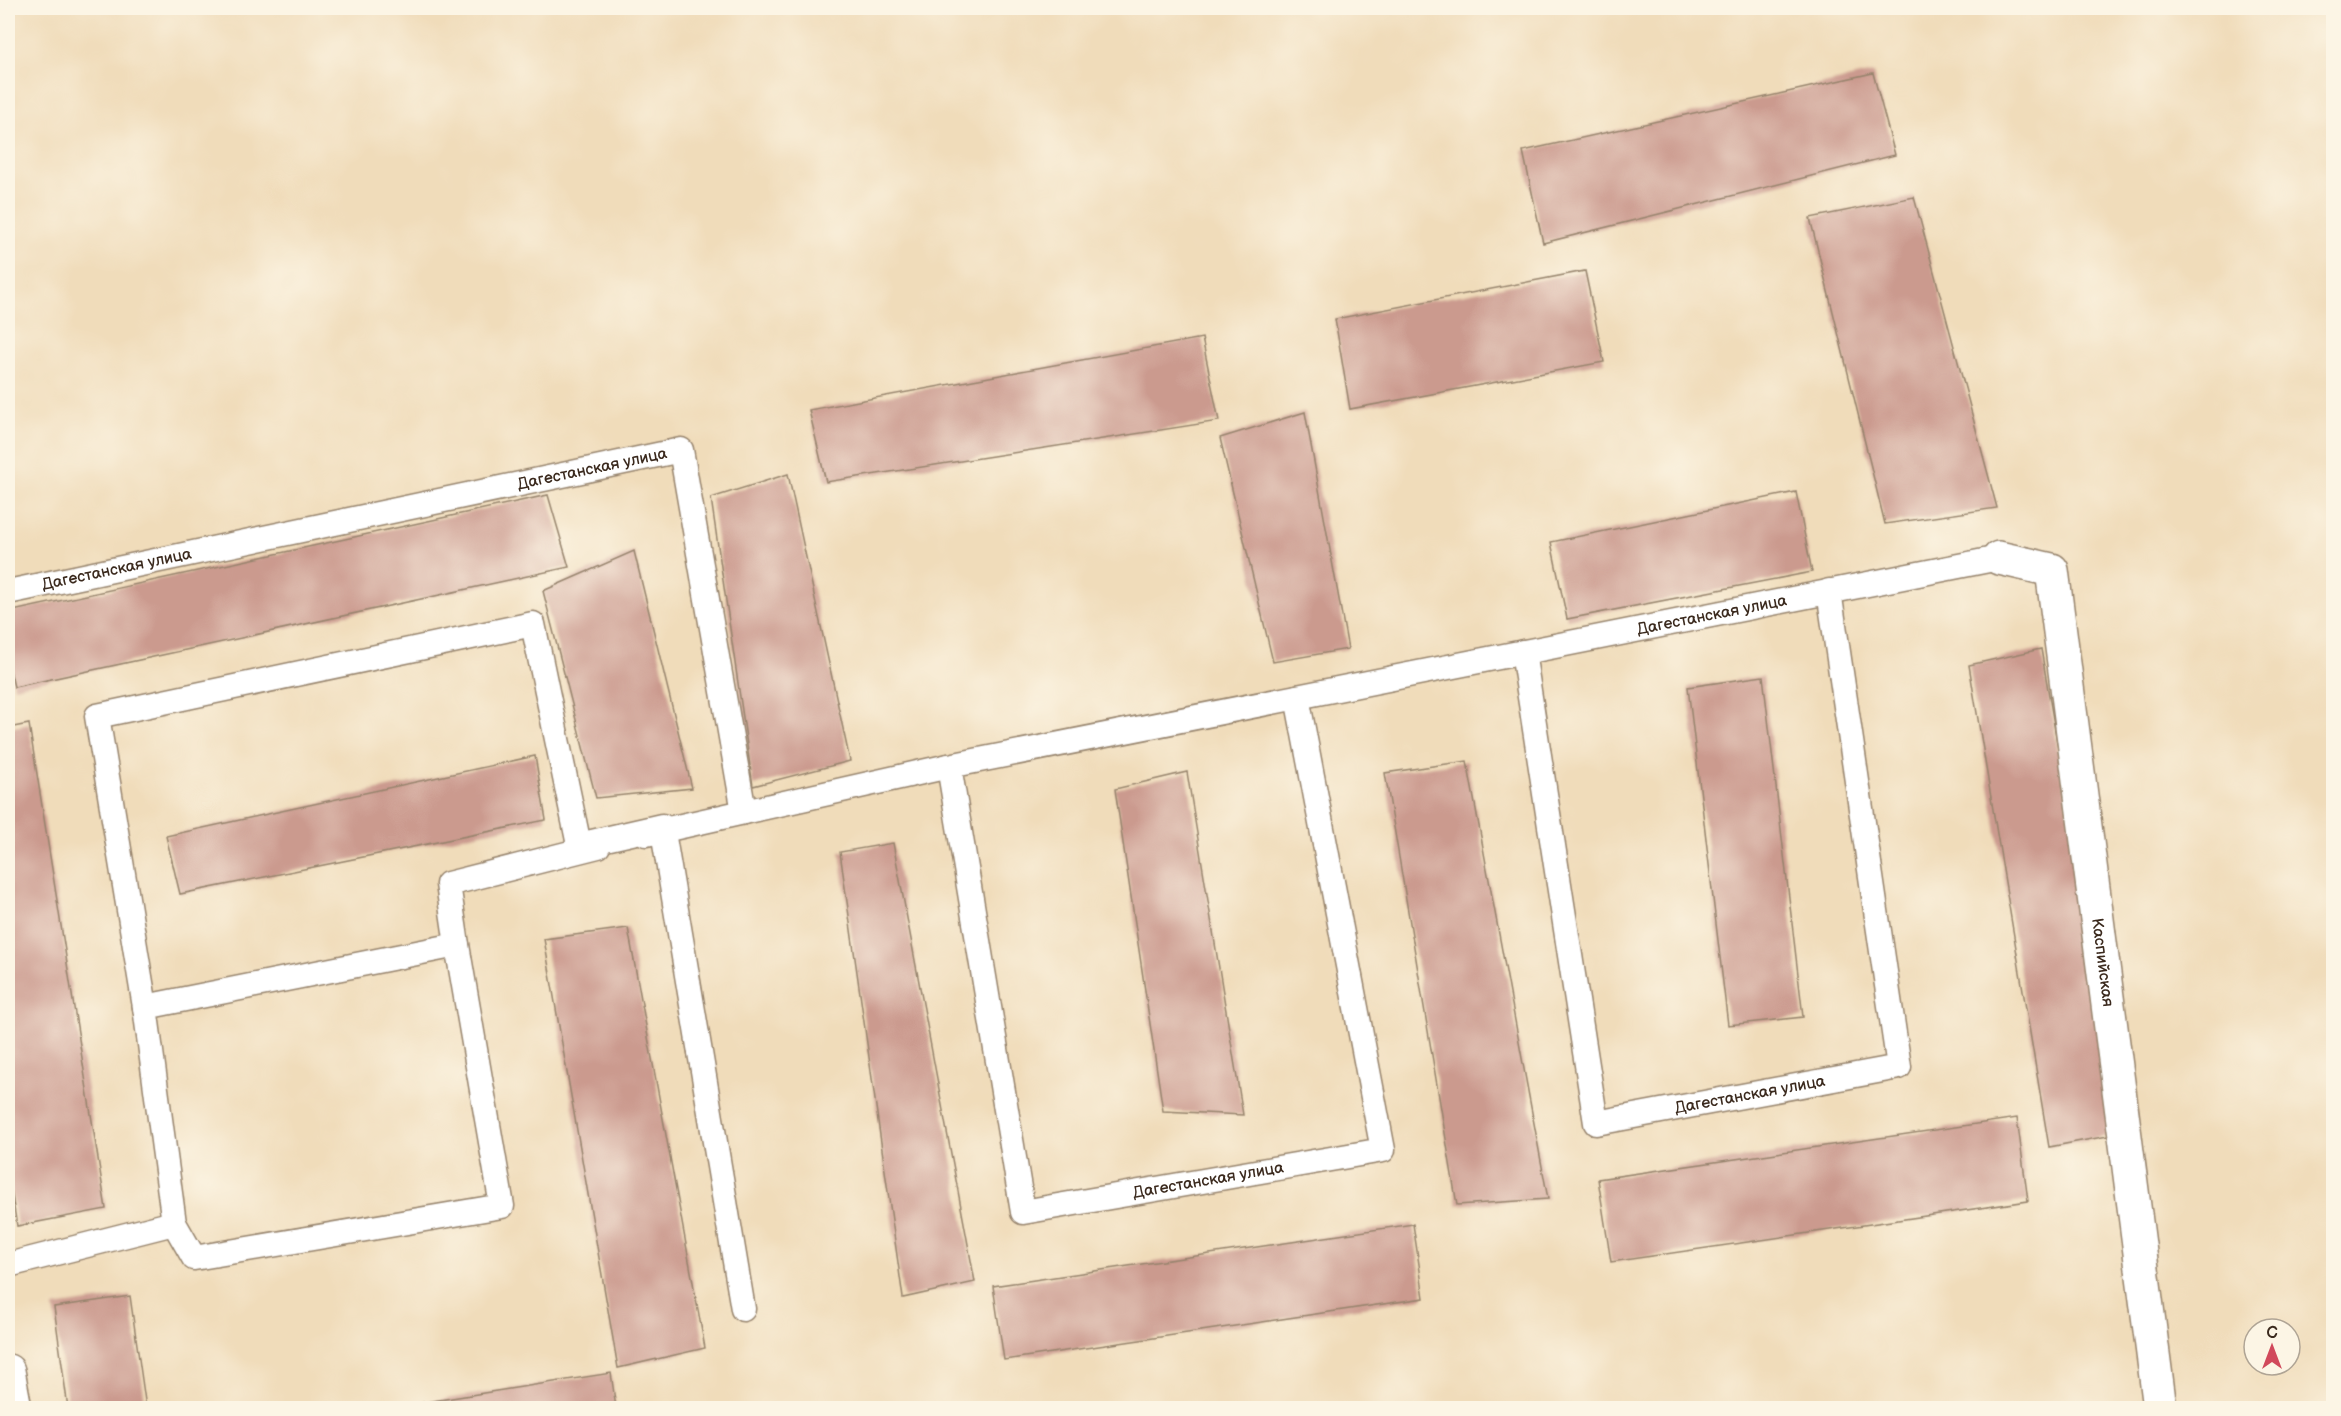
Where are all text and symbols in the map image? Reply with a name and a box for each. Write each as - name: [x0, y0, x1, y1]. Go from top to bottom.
- street label: Дагестанская улица: [516, 444, 669, 494]
- street label: Дагестанская улица: [40, 544, 194, 594]
- street label: Дагестанская улица: [1635, 591, 1789, 639]
- street label: Каспийская: [2087, 917, 2118, 1008]
- street label: Дагестанская улица: [1673, 1071, 1827, 1118]
- street label: Дагестанская улица: [1131, 1158, 1286, 1202]
- north arrow: [2242, 1317, 2302, 1377]
- text: С: [2266, 1324, 2278, 1343]

